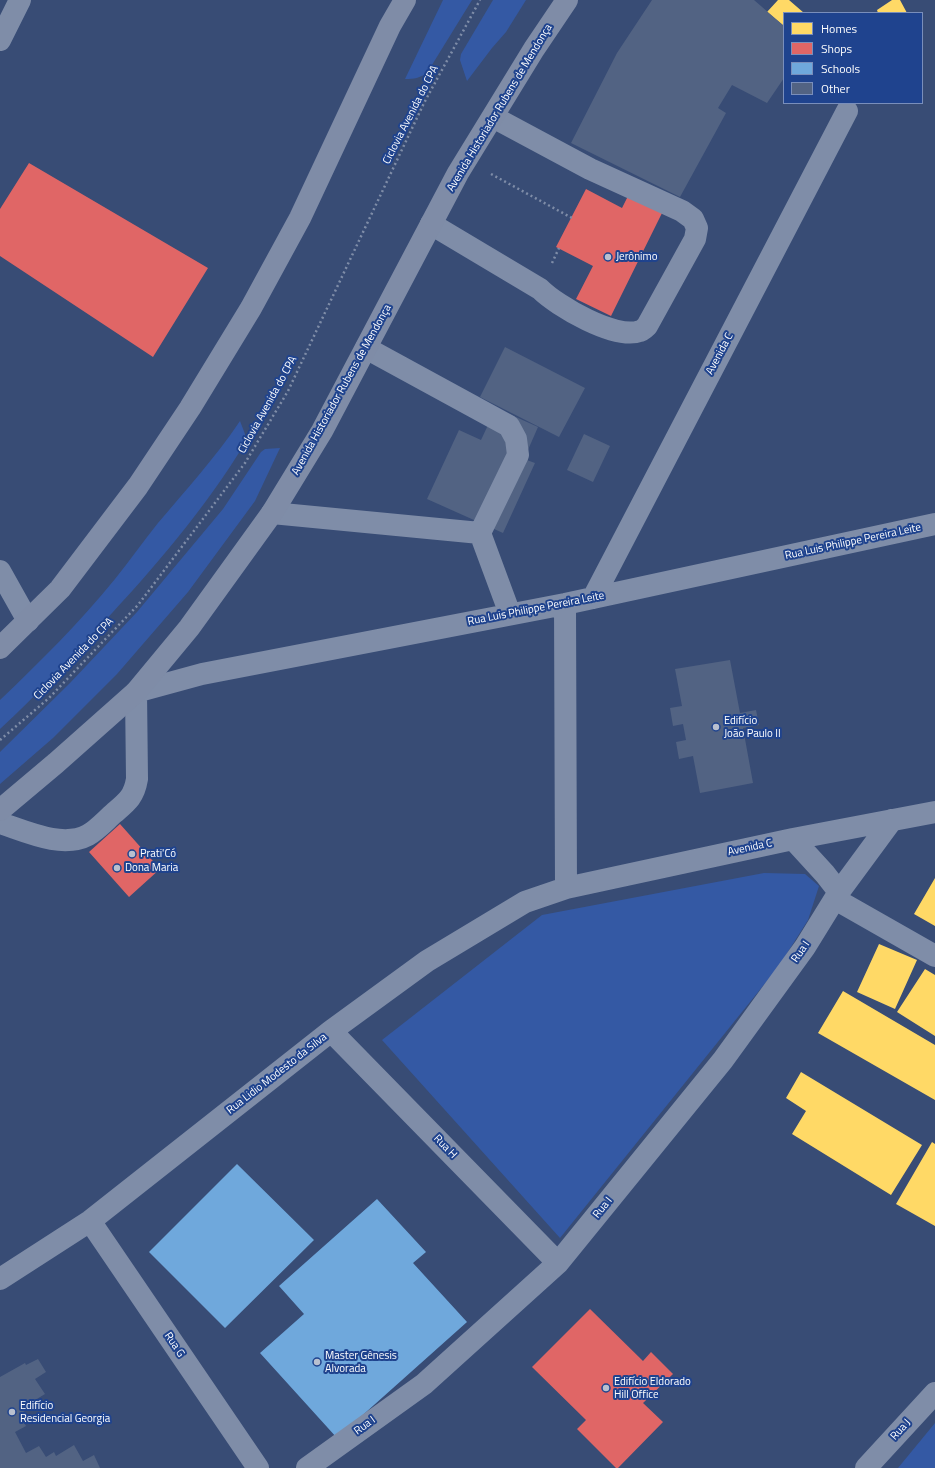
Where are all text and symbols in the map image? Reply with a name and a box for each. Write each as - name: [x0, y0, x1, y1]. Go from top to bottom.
- legend: [783, 12, 923, 104]
- text: Homes: [821, 19, 857, 38]
- street label: Avenida Historiador Rubens de Mendonça: [445, 22, 555, 194]
- text: Shops: [821, 39, 852, 58]
- text: Schools: [821, 59, 860, 78]
- street label: Ciclovia Avenida do CPA: [380, 63, 442, 167]
- text: Other: [821, 79, 850, 98]
- place label: Jerônimo: [616, 250, 658, 264]
- marker: Jerônimo: [603, 252, 613, 262]
- street label: Avenida Historiador Rubens de Mendonça: [289, 302, 395, 478]
- street label: Avenida C: [704, 331, 736, 377]
- street label: Ciclovia Avenida do CPA: [236, 354, 300, 456]
- street label: Rua Luis Philippe Pereira Leite: [784, 521, 922, 563]
- street label: Rua Luis Philippe Pereira Leite: [467, 589, 605, 629]
- street label: Ciclovia Avenida do CPA: [31, 615, 117, 703]
- place label: Edifício João Paulo II: [724, 714, 781, 740]
- marker: Edifício João Paulo II: [711, 722, 721, 732]
- street label: Avenida C: [727, 837, 773, 859]
- place label: Prati'Có: [140, 847, 176, 861]
- marker: Prati'Có: [127, 849, 137, 859]
- place label: Dona Maria: [125, 861, 178, 875]
- marker: Dona Maria: [112, 863, 122, 873]
- street label: Rua I: [789, 939, 813, 965]
- street label: Rua Lidio Modesto da Silva: [224, 1031, 330, 1117]
- street label: Rua H: [431, 1132, 459, 1162]
- street label: Rua I: [591, 1195, 615, 1221]
- street label: Rua G: [161, 1330, 187, 1360]
- place label: Master Gênesis Alvorada: [325, 1349, 397, 1375]
- marker: Master Gênesis Alvorada: [312, 1357, 322, 1367]
- place label: Edifício Eldorado Hill Office: [614, 1375, 691, 1401]
- marker: Edifício Eldorado Hill Office: [601, 1383, 611, 1393]
- place label: Edifício Residencial Georgia: [20, 1399, 110, 1425]
- marker: Edifício Residencial Georgia: [7, 1407, 17, 1417]
- street label: Rua I: [352, 1414, 378, 1438]
- street label: Rua J: [888, 1417, 914, 1443]

